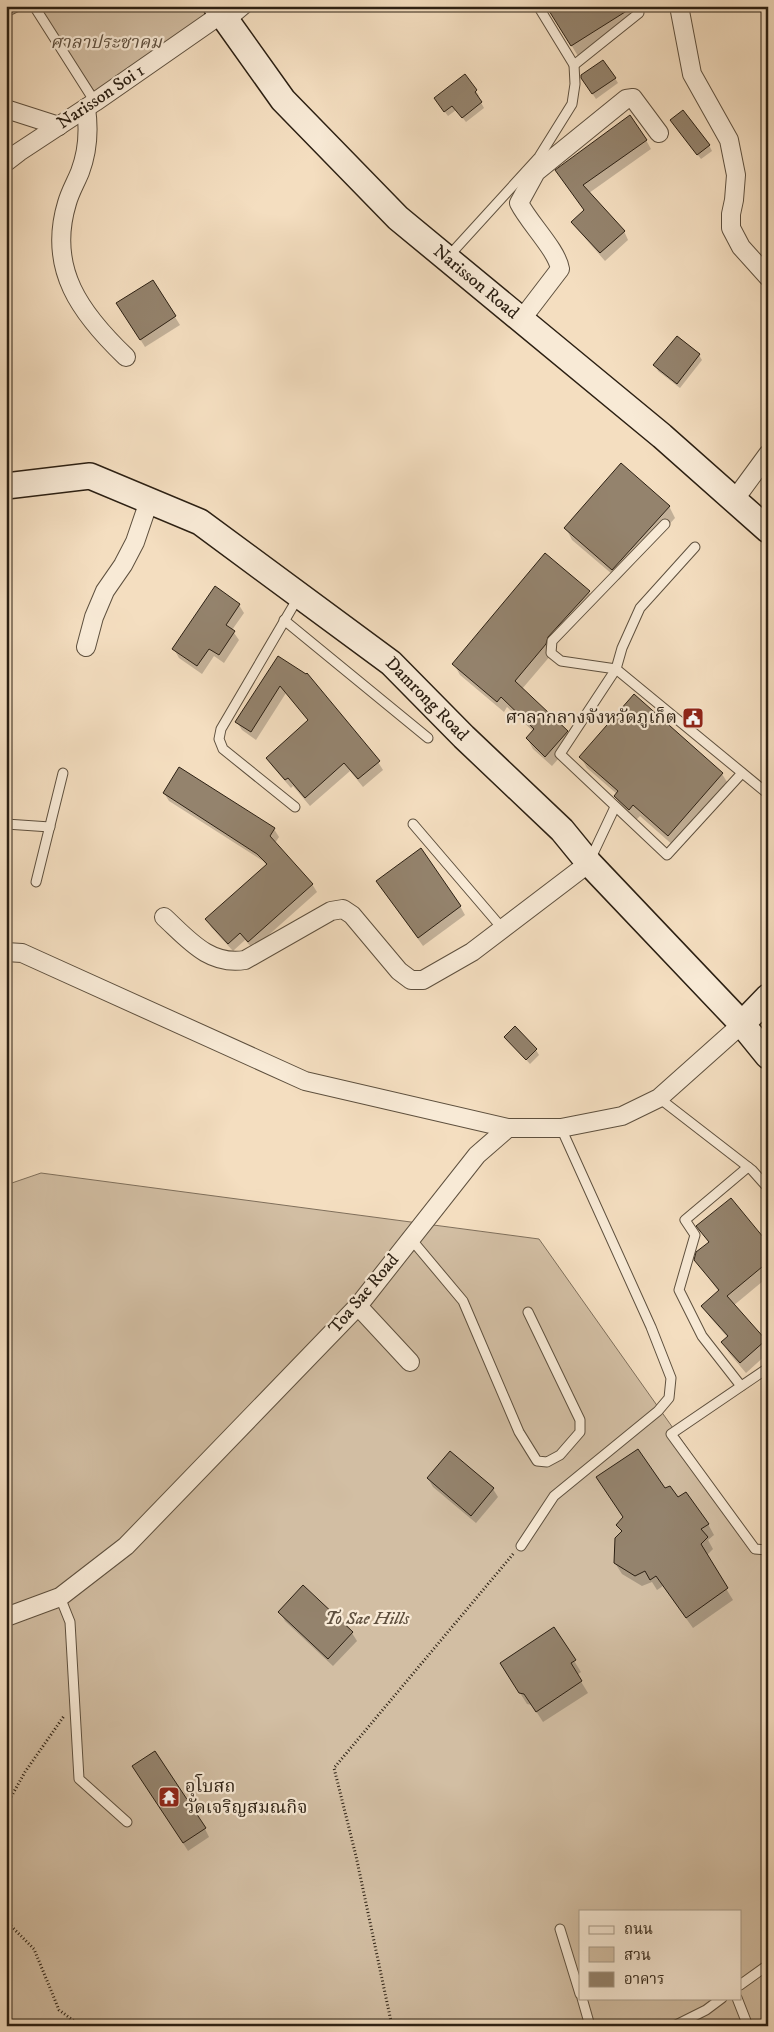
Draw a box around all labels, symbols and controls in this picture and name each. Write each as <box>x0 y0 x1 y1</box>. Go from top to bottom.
park label: ศาลาประชาคม <box>50 32 163 54</box>
street label: Narisson Soi 1 <box>53 60 149 134</box>
street label: Narisson Road <box>428 240 523 324</box>
street label: Damrong Road <box>380 652 473 746</box>
public building icon: ศาลากลางจังหวัดภูเก็ต <box>681 706 705 730</box>
place label: ศาลากลางจังหวัดภูเก็ต <box>506 707 677 729</box>
street label: Toa Sae Road <box>324 1250 404 1338</box>
park label: To Sae Hills <box>325 1608 410 1630</box>
place label: อุโบสถ วัดเจริญสมณกิจ <box>185 1773 308 1819</box>
temple icon: อุโบสถ วัดเจริญสมณกิจ <box>157 1785 181 1809</box>
legend <box>579 1910 742 2000</box>
text: ถนน <box>624 1920 653 1939</box>
text: สวน <box>624 1946 651 1965</box>
text: อาคาร <box>624 1970 664 1989</box>

